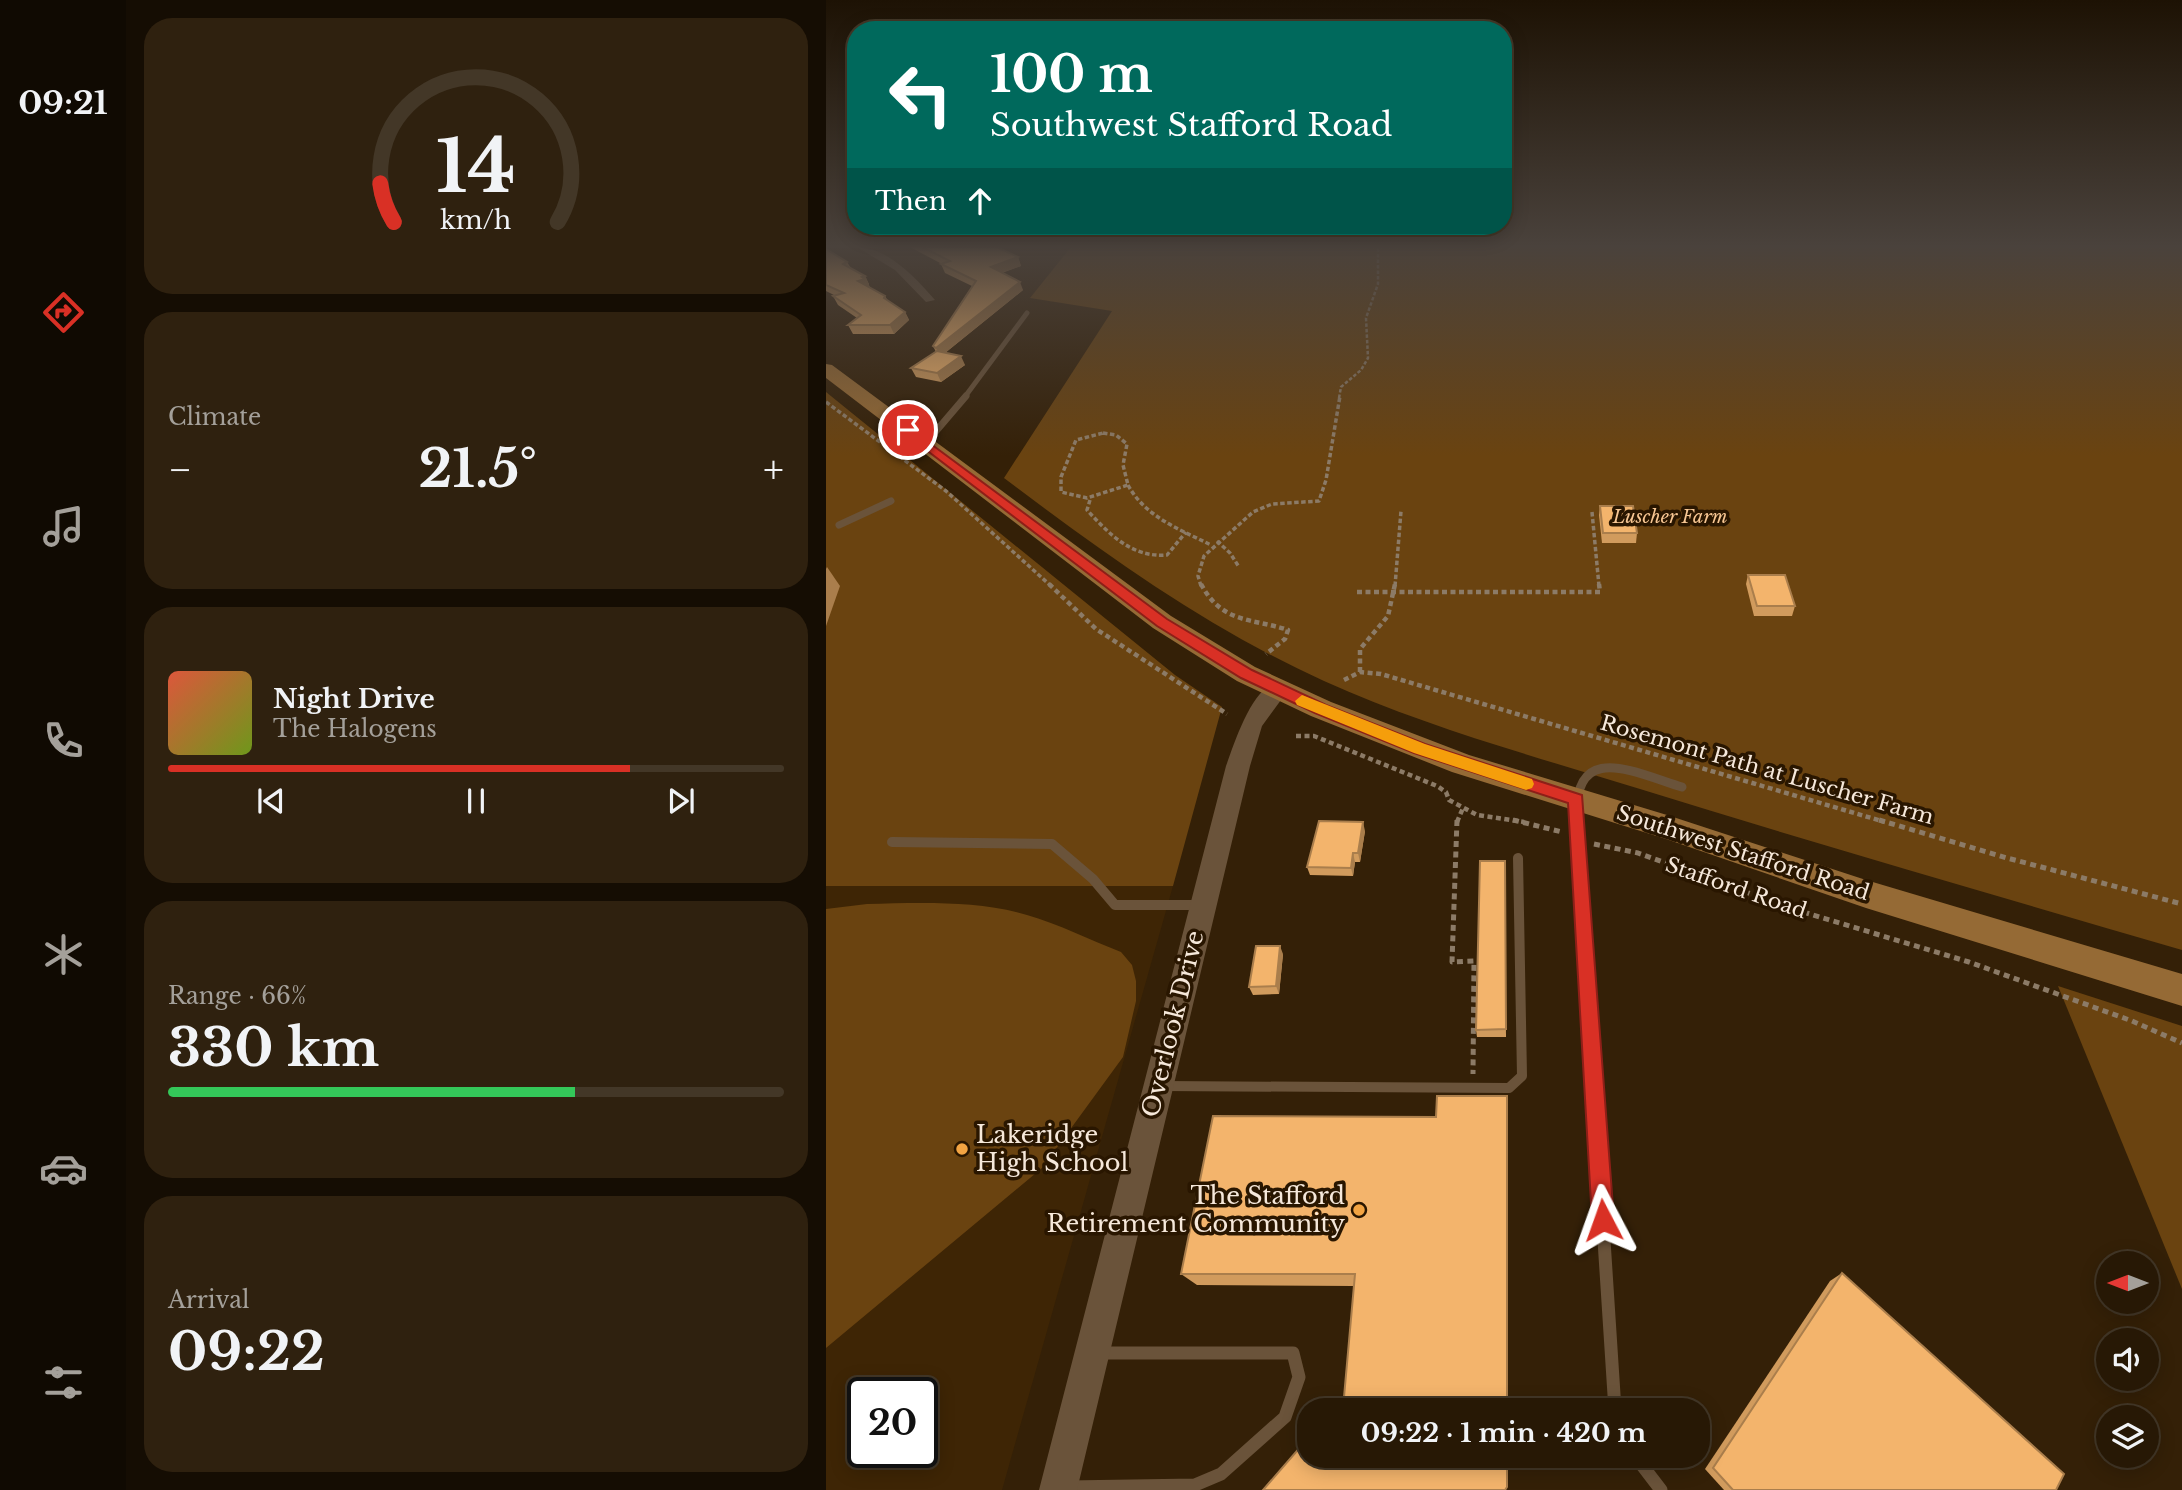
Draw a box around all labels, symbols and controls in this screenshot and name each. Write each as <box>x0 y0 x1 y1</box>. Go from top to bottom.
text: 100 m <box>990 44 1153 105</box>
icon: left <box>875 49 966 140</box>
text: 09:21 <box>18 83 108 123</box>
text: Southwest Stafford Road <box>990 105 1392 145</box>
text: 14 <box>436 122 516 213</box>
icon: ahead <box>961 182 999 220</box>
text: Then <box>875 185 947 217</box>
text: km/h <box>441 205 511 236</box>
icon: directions <box>39 288 88 337</box>
pin <box>878 400 938 460</box>
text: Climate <box>168 403 261 431</box>
icon: arrive <box>889 411 927 449</box>
text: 21.5° <box>418 437 537 501</box>
text: − <box>168 446 192 493</box>
text: + <box>763 446 784 493</box>
icon: music <box>39 502 88 551</box>
park label: Luscher Farm <box>1612 506 1728 528</box>
text: Night Drive <box>273 683 435 715</box>
street label: Rosemont Path at Luscher Farm <box>1597 710 1937 830</box>
text: The Halogens <box>273 715 437 743</box>
icon: phone <box>39 716 88 765</box>
icon: previous <box>252 782 290 820</box>
icon: pause <box>457 782 495 820</box>
icon: next <box>662 782 700 820</box>
street label: Southwest Stafford Road <box>1614 800 1872 906</box>
street label: Stafford Road <box>1662 852 1810 924</box>
street label: Overlook Drive <box>1135 928 1210 1120</box>
icon: climate <box>39 930 88 979</box>
text: Range · 66% <box>168 982 306 1010</box>
text: 330 km <box>168 1016 379 1080</box>
place label: Lakeridge High School <box>976 1120 1128 1177</box>
marker: Lakeridge High School <box>954 1141 970 1157</box>
icon: car <box>39 1144 88 1193</box>
place label: The Stafford Retirement Community <box>1047 1181 1346 1238</box>
position arrow <box>1566 1183 1640 1257</box>
marker: The Stafford Retirement Community <box>1351 1202 1367 1218</box>
north arrow <box>2096 1251 2160 1314</box>
map controls <box>2096 1251 2159 1468</box>
text: Arrival <box>168 1286 249 1314</box>
text: 09:22 <box>168 1320 325 1384</box>
button: sound <box>2096 1328 2159 1391</box>
icon: filters <box>39 1358 88 1407</box>
speed limit sign: 20 <box>847 1377 938 1468</box>
button: layers <box>2096 1405 2159 1468</box>
text: 09:22 · 1 min · 420 m <box>1361 1417 1646 1449</box>

